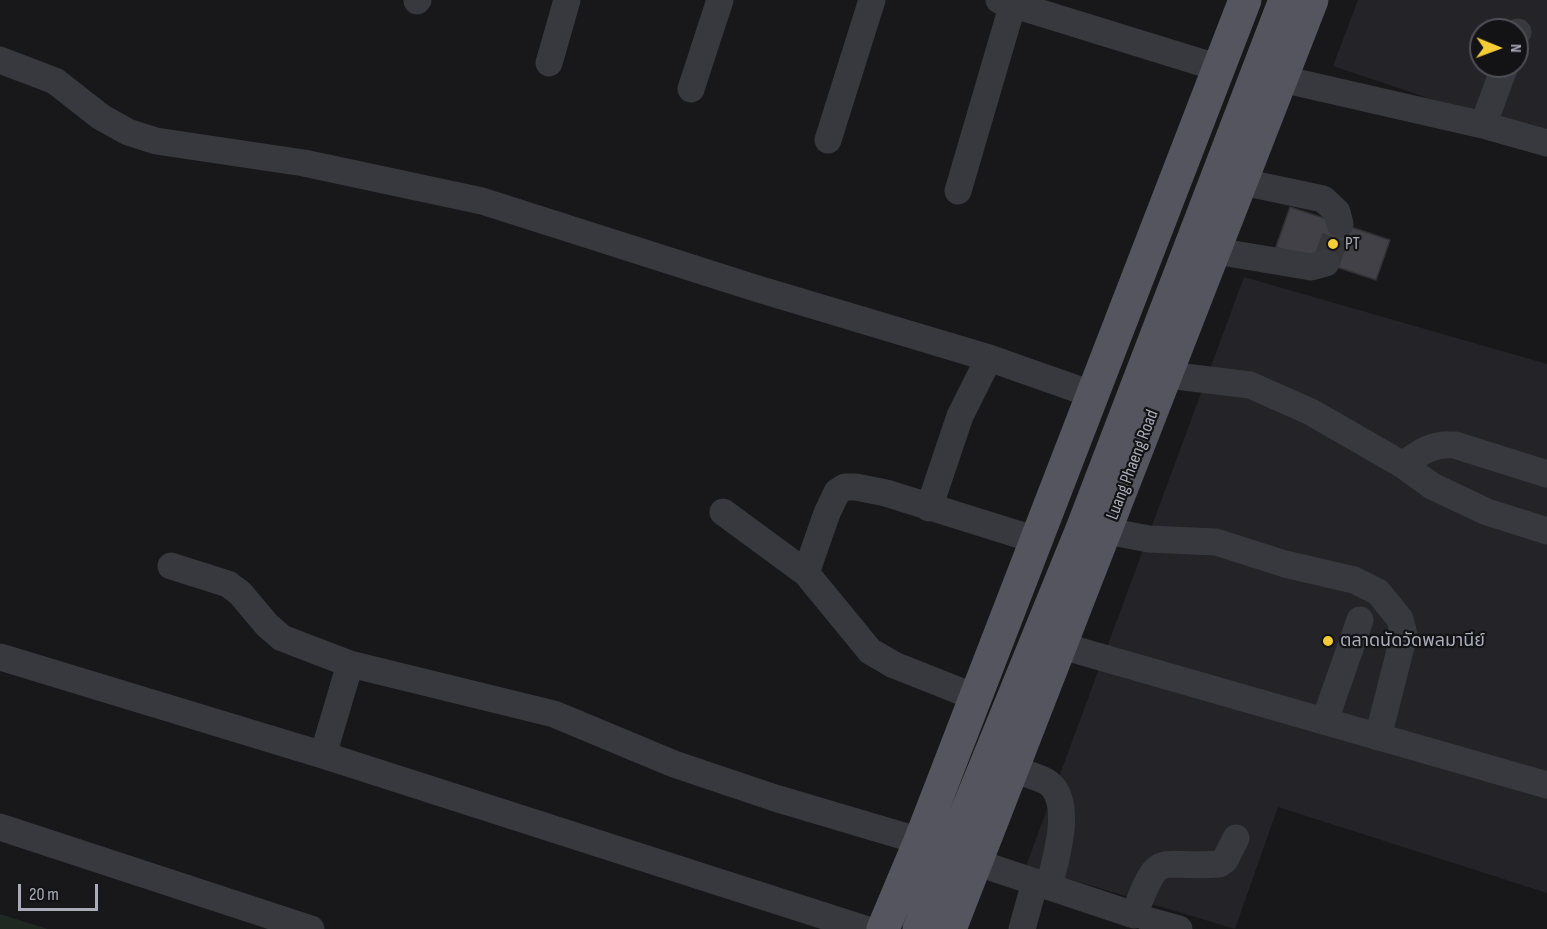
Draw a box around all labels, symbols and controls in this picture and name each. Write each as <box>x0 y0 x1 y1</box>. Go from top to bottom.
north arrow <box>1469 18 1529 78</box>
text: N <box>1506 44 1525 53</box>
place label: PT <box>1345 233 1360 255</box>
marker: PT <box>1326 237 1340 251</box>
street label: Luang Phaeng Road <box>1102 407 1164 523</box>
place label: ตลาดนัดวัดพลมานีย์ <box>1340 630 1485 652</box>
marker: ตลาดนัดวัดพลมานีย์ <box>1321 634 1335 648</box>
scale bar <box>21 872 100 910</box>
text: 20 m <box>29 884 59 905</box>

